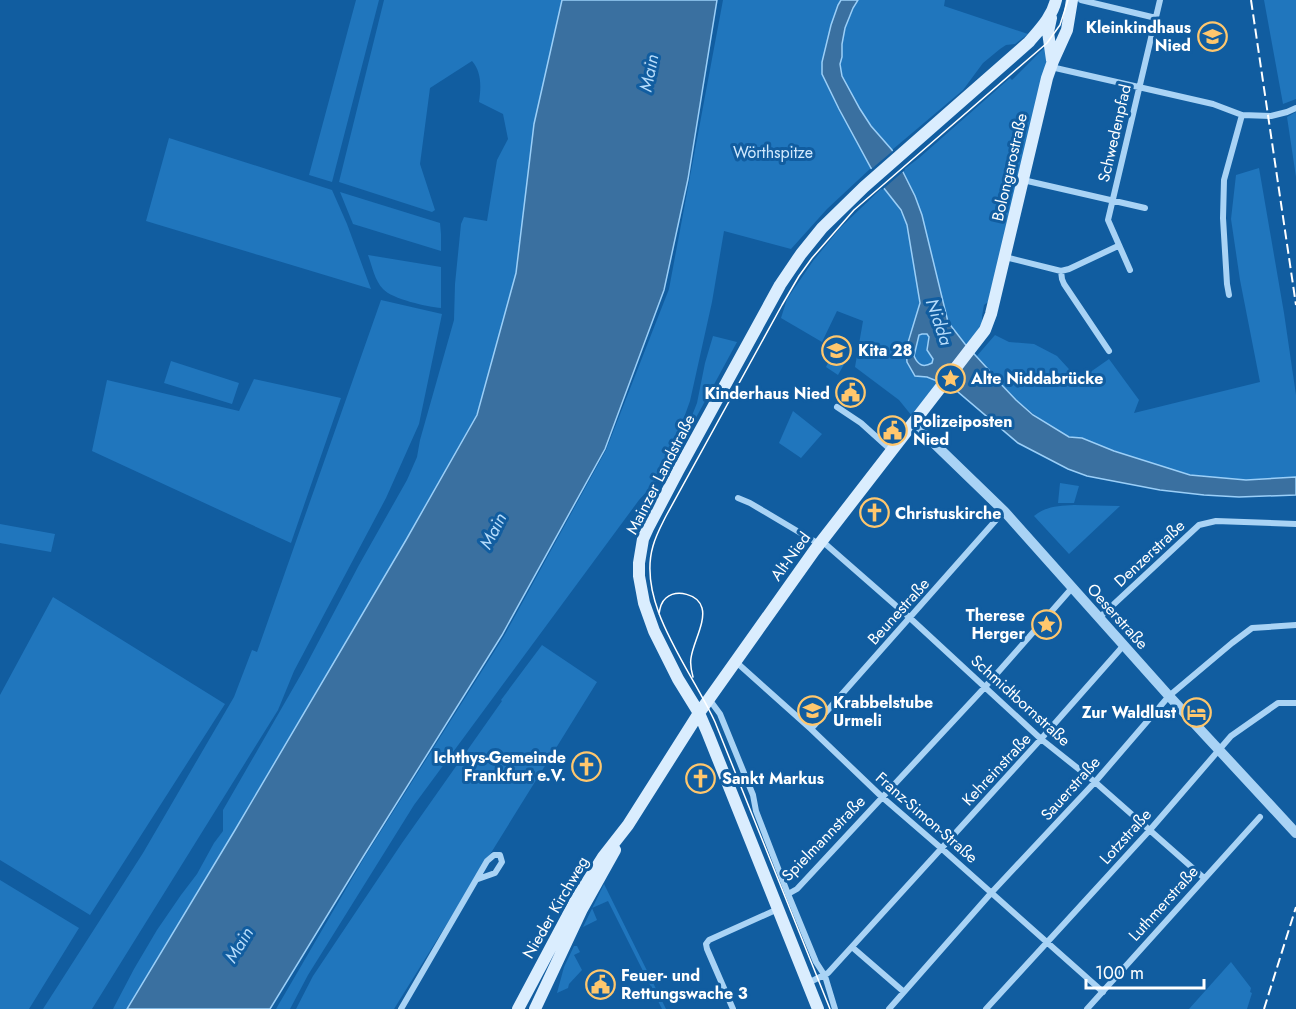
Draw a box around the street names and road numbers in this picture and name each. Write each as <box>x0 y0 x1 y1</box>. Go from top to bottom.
street label: Schwedenpfad <box>1092 82 1137 184</box>
street label: Bolongarostraße <box>986 111 1033 223</box>
street label: Mainzer Landstraße <box>620 410 701 538</box>
street label: Denzerstraße <box>1109 515 1190 592</box>
street label: Alt-Nied <box>765 527 816 585</box>
street label: Beunestraße <box>862 573 935 650</box>
street label: Oeserstraße <box>1082 578 1154 654</box>
street label: Schmidtbornstraße <box>966 649 1076 751</box>
street label: Kehreinstraße <box>957 728 1036 811</box>
street label: Sauerstraße <box>1035 751 1105 826</box>
street label: Franz-Simon-Straße <box>870 766 983 868</box>
street label: Spielmannstraße <box>776 790 870 887</box>
street label: Lotzstraße <box>1094 803 1157 869</box>
street label: Nieder Kirchweg <box>517 852 594 963</box>
street label: Luthmerstraße <box>1123 861 1204 946</box>

